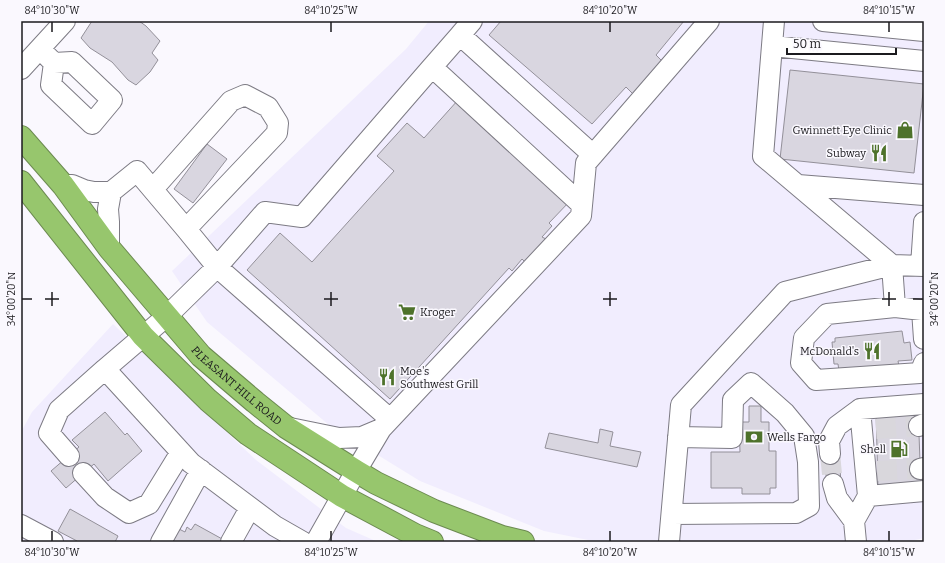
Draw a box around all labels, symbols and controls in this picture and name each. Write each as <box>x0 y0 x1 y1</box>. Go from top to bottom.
text: 84°10'30"W <box>25 5 80 17</box>
text: 84°10'25"W <box>304 5 359 17</box>
text: 84°10'20"W <box>583 5 638 17</box>
text: 84°10'15"W <box>863 5 916 17</box>
scale bar <box>787 30 896 56</box>
text: 50 m <box>793 37 822 51</box>
shop icon: Gwinnett Eye Clinic <box>895 120 915 140</box>
place label: Gwinnett Eye Clinic <box>793 124 892 137</box>
restaurant icon: Subway <box>869 143 889 163</box>
place label: Subway <box>827 147 866 160</box>
text: 34°00'20"N <box>6 272 18 326</box>
text: 34°00'20"N <box>929 272 941 326</box>
supermarket icon: Kroger <box>397 302 417 322</box>
place label: Kroger <box>420 306 456 319</box>
restaurant icon: McDonald's <box>862 341 882 361</box>
street label: PLEASANT HILL ROAD <box>189 344 284 428</box>
place label: McDonald's <box>800 345 859 358</box>
place label: Moe's Southwest Grill <box>400 365 479 391</box>
restaurant icon: Moe's Southwest Grill <box>377 367 397 387</box>
bank icon: Wells Fargo <box>744 427 764 447</box>
place label: Wells Fargo <box>767 431 826 444</box>
fuel station icon: Shell <box>889 439 909 459</box>
place label: Shell <box>860 443 886 456</box>
text: 84°10'30"W <box>25 547 80 559</box>
text: 84°10'25"W <box>304 547 359 559</box>
text: 84°10'20"W <box>583 547 638 559</box>
text: 84°10'15"W <box>863 547 916 559</box>

